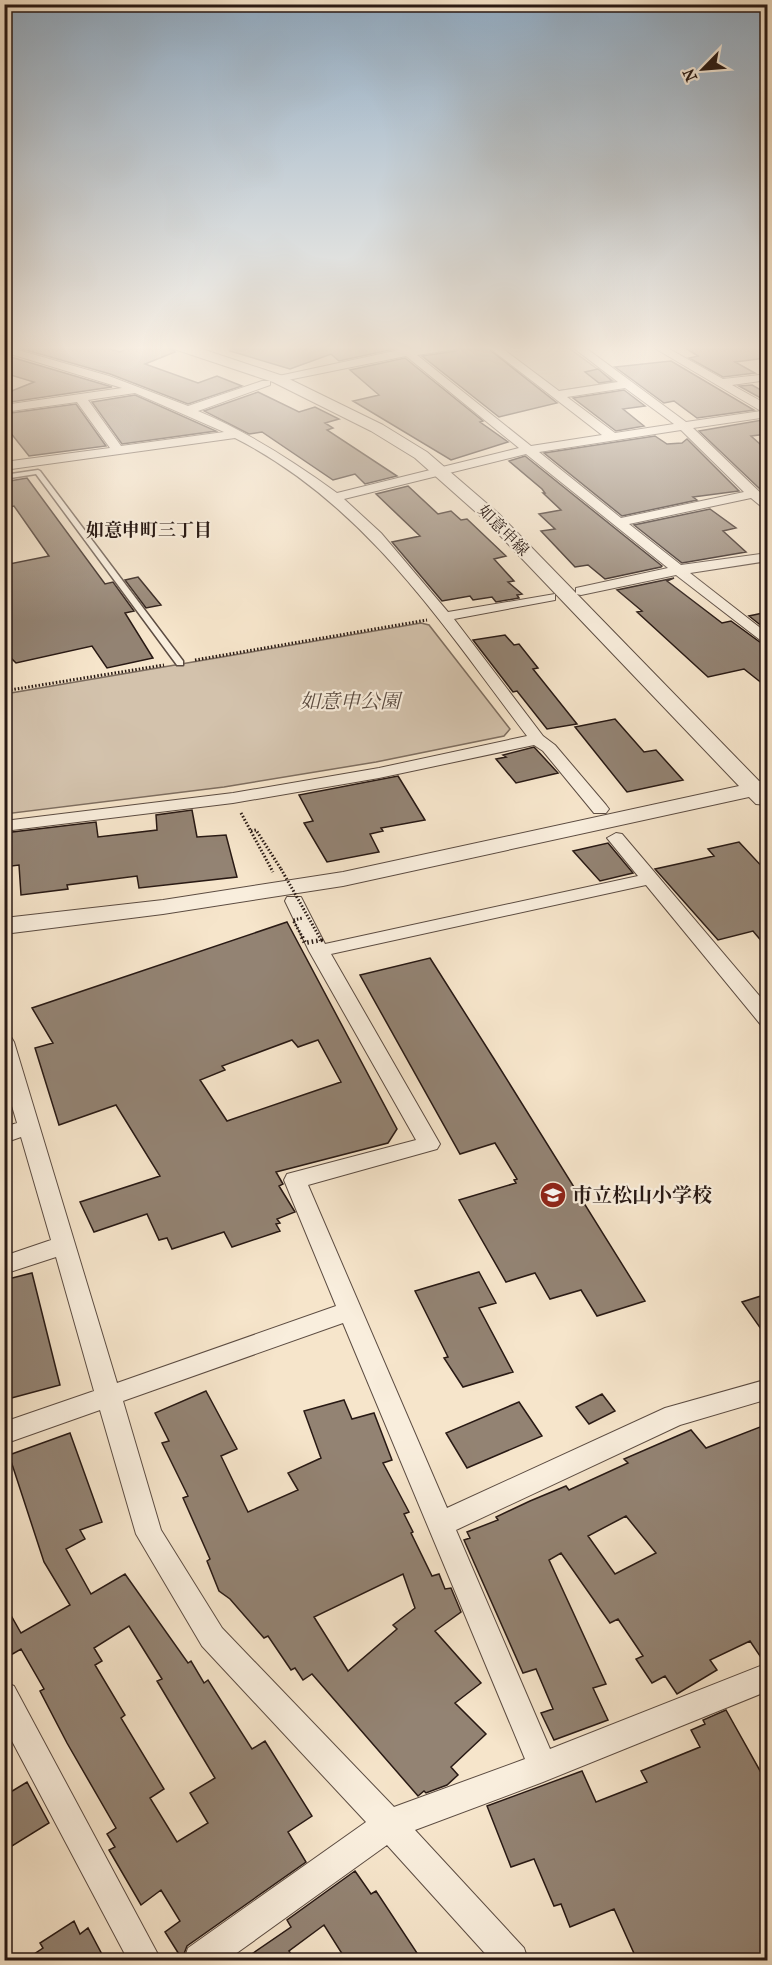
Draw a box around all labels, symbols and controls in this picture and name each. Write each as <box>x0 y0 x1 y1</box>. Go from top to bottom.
north arrow <box>673 39 733 99</box>
text: N <box>678 65 701 85</box>
street label: 如意申線 <box>474 501 533 560</box>
district label: 如意申町三丁目 <box>86 520 212 541</box>
park label: 如意申公園 <box>300 690 403 713</box>
school or university icon: 市立松山小学校 <box>538 1180 568 1210</box>
place label: 市立松山小学校 <box>572 1184 712 1207</box>

